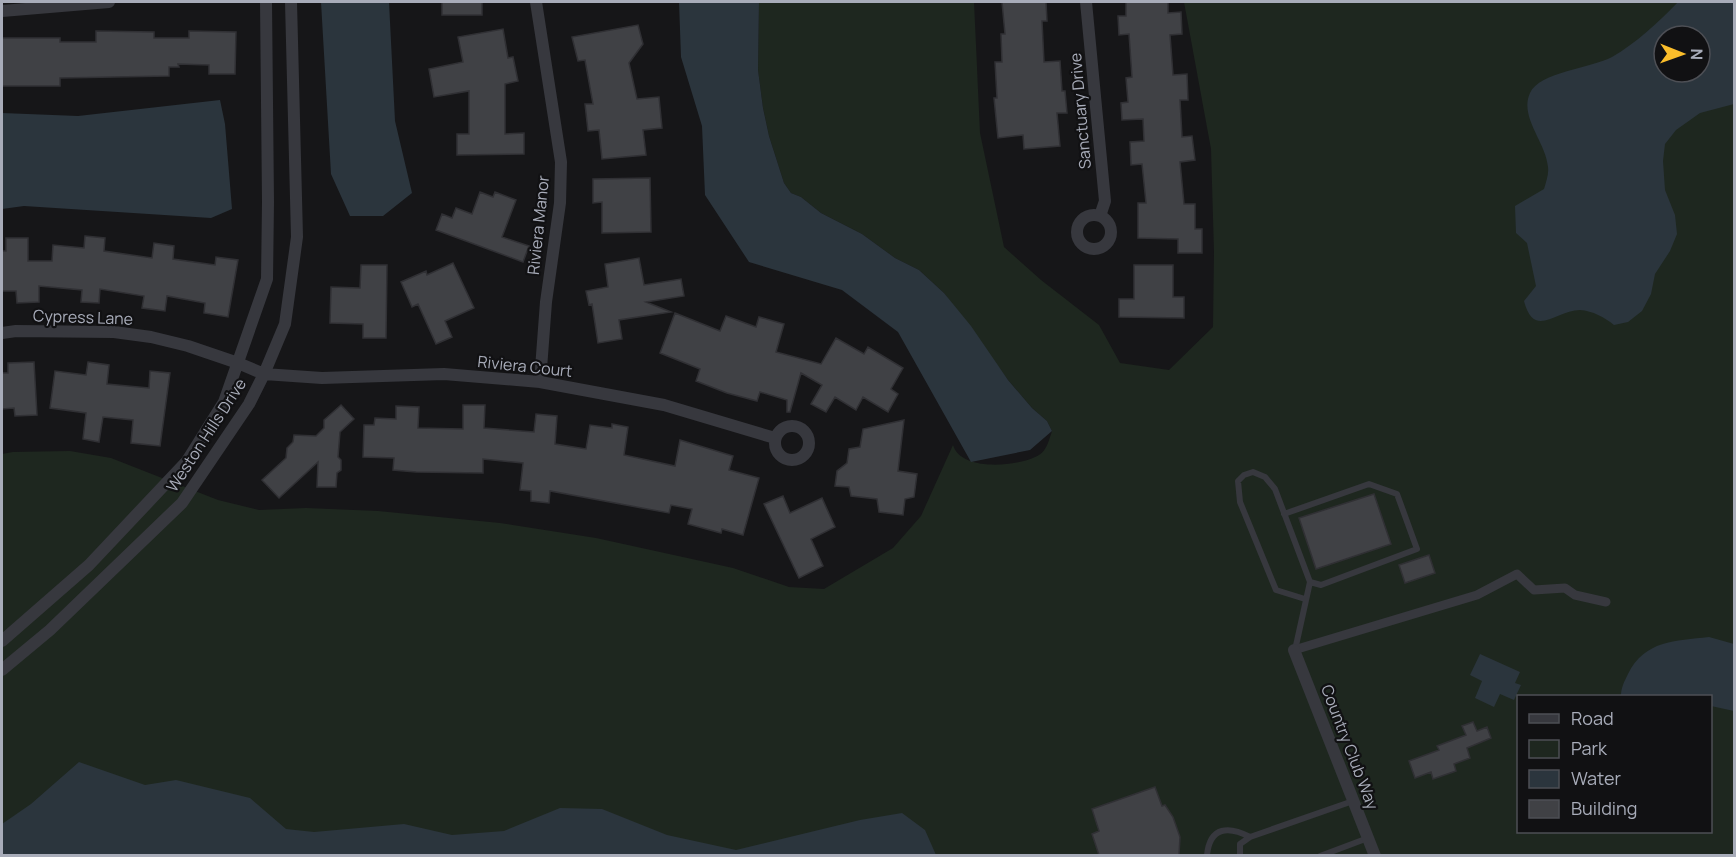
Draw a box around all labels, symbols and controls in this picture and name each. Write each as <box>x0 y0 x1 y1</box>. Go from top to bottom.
north arrow <box>1652 24 1712 84</box>
text: N <box>1686 48 1708 60</box>
street label: Sanctuary Drive <box>1064 52 1096 170</box>
street label: Riviera Manor <box>522 174 554 276</box>
street label: Cypress Lane <box>33 304 133 330</box>
street label: Riviera Court <box>477 350 573 382</box>
street label: Weston Hills Drive <box>161 374 251 496</box>
street label: Country Club Way <box>1316 681 1384 813</box>
legend <box>1517 695 1712 833</box>
text: Road <box>1571 706 1614 730</box>
text: Park <box>1571 736 1608 760</box>
text: Water <box>1571 766 1621 790</box>
text: Building <box>1571 796 1637 820</box>

